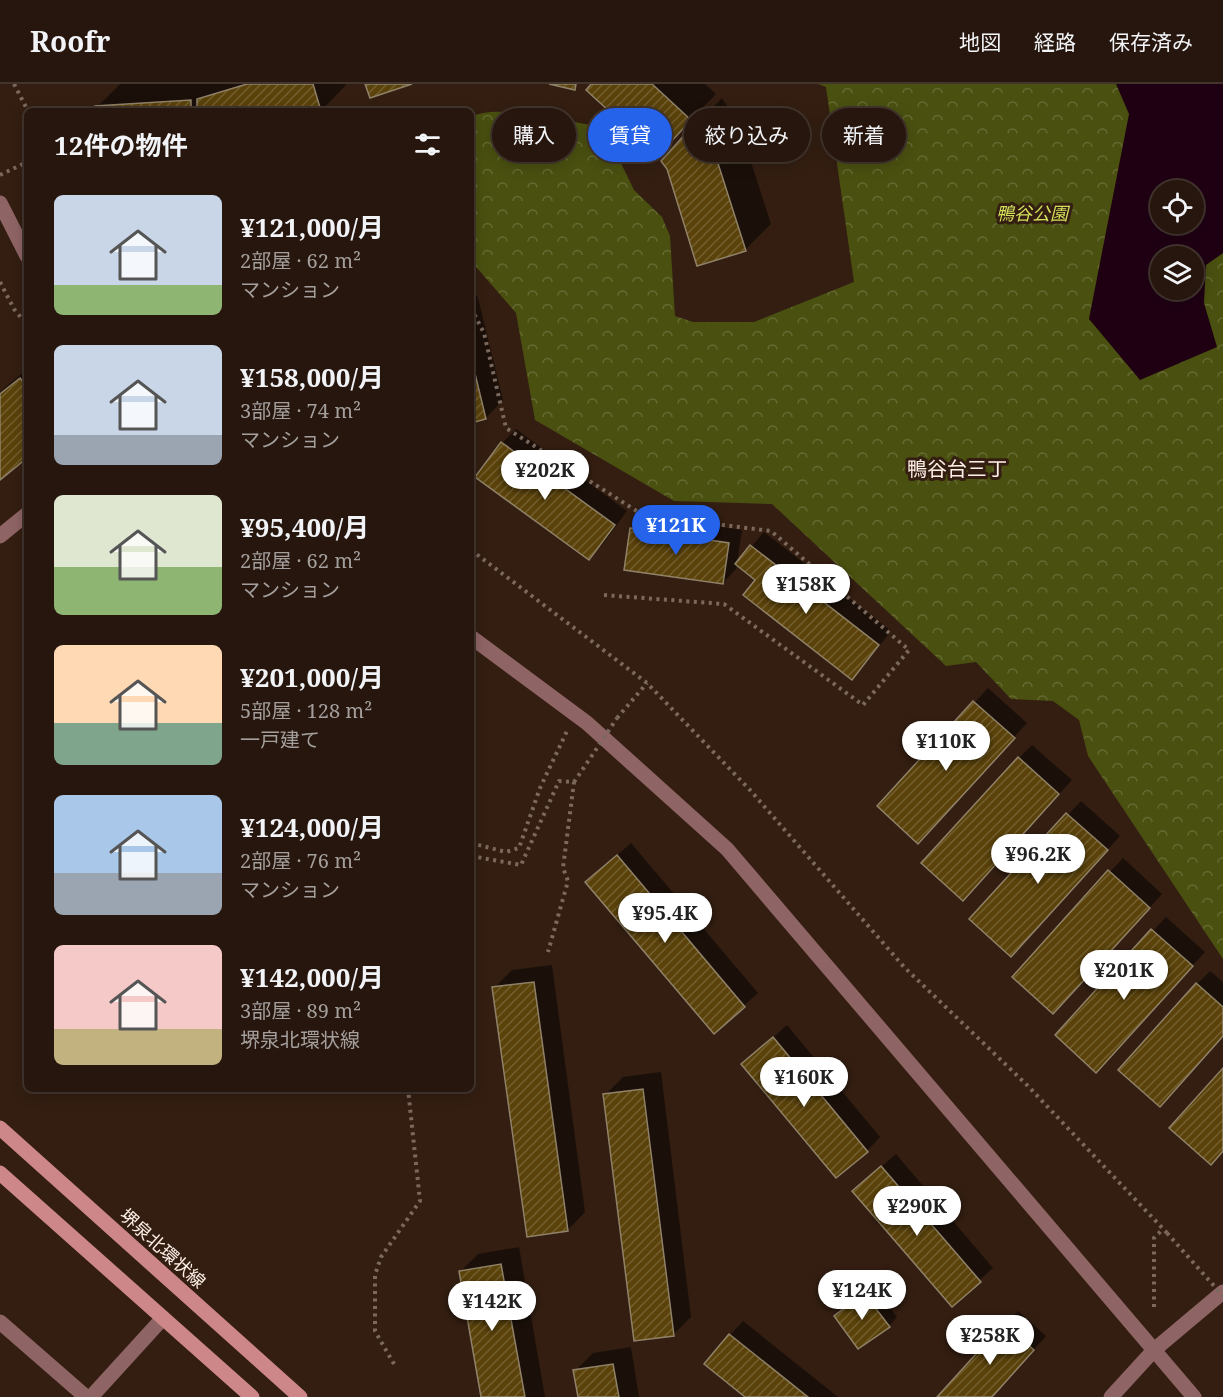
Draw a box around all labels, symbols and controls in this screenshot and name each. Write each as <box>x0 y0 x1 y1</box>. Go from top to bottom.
text: Roofr <box>30 22 110 60</box>
text: 地図 <box>959 28 1001 56</box>
text: 経路 <box>1034 28 1076 56</box>
text: 保存済み <box>1109 28 1193 56</box>
chip: 購入 <box>492 108 576 162</box>
chip: 賃貸 <box>588 108 672 162</box>
chip: 絞り込み <box>684 108 810 162</box>
chip: 新着 <box>822 108 906 162</box>
text: 12件の物件 <box>54 127 187 163</box>
icon: filters <box>411 128 444 161</box>
map controls <box>1150 180 1204 300</box>
button: locate <box>1150 180 1204 234</box>
park label: 鴨谷公園 <box>996 201 1071 225</box>
text: ¥121,000/月 <box>240 209 384 245</box>
icon: home <box>102 219 174 291</box>
button: layers <box>1150 246 1204 300</box>
text: 2部屋 · 62 m² <box>240 247 361 274</box>
text: マンション <box>240 276 340 303</box>
text: ¥158,000/月 <box>240 359 384 395</box>
icon: home <box>102 369 174 441</box>
text: 3部屋 · 74 m² <box>240 397 361 424</box>
text: マンション <box>240 426 340 453</box>
pin: ¥202K <box>503 450 587 501</box>
district label: 鴨谷台三丁 <box>907 455 1007 482</box>
text: ¥202K <box>515 456 575 483</box>
pin: ¥121K <box>634 505 718 556</box>
text: ¥95,400/月 <box>240 509 369 545</box>
text: ¥121K <box>646 511 706 538</box>
icon: home <box>102 519 174 591</box>
text: 2部屋 · 62 m² <box>240 547 361 574</box>
pin: ¥158K <box>764 564 848 615</box>
text: ¥158K <box>776 570 836 597</box>
text: マンション <box>240 576 340 603</box>
text: ¥201,000/月 <box>240 659 384 695</box>
icon: home <box>102 669 174 741</box>
text: 5部屋 · 128 m² <box>240 697 372 724</box>
pin: ¥110K <box>904 721 988 772</box>
text: 一戸建て <box>240 726 320 753</box>
text: ¥110K <box>916 727 976 754</box>
text: ¥124,000/月 <box>240 809 384 845</box>
icon: home <box>102 819 174 891</box>
pin: ¥96.2K <box>989 834 1087 885</box>
text: ¥96.2K <box>1005 840 1071 867</box>
text: 2部屋 · 76 m² <box>240 847 361 874</box>
text: マンション <box>240 876 340 903</box>
pin: ¥95.4K <box>616 893 714 944</box>
text: ¥95.4K <box>632 899 698 926</box>
pin: ¥201K <box>1082 950 1166 1001</box>
text: ¥201K <box>1094 956 1154 983</box>
text: ¥142,000/月 <box>240 959 384 995</box>
icon: home <box>102 969 174 1041</box>
text: 3部屋 · 89 m² <box>240 997 361 1024</box>
text: 堺泉北環状線 <box>240 1026 360 1053</box>
pin: ¥160K <box>762 1057 846 1108</box>
text: ¥160K <box>774 1063 834 1090</box>
pin: ¥290K <box>875 1186 959 1237</box>
text: ¥290K <box>887 1192 947 1219</box>
street label: 堺泉北環状線 <box>115 1203 211 1293</box>
pin: ¥124K <box>820 1270 904 1321</box>
text: ¥124K <box>832 1276 892 1303</box>
pin: ¥142K <box>450 1281 534 1332</box>
text: ¥142K <box>462 1287 522 1314</box>
pin: ¥258K <box>948 1315 1032 1366</box>
text: ¥258K <box>960 1321 1020 1348</box>

